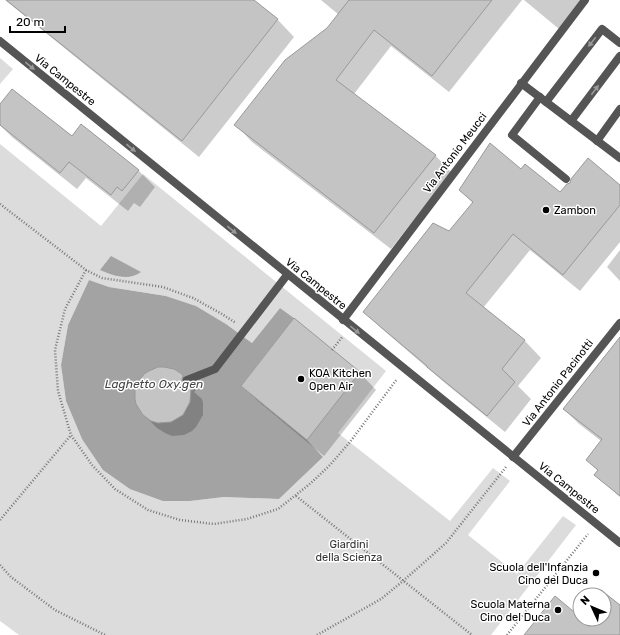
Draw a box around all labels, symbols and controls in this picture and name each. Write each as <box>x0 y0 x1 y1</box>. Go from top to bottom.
scale bar <box>10 8 65 34</box>
text: 20 m <box>16 15 44 29</box>
one-way arrow <box>588 37 596 48</box>
street label: Via Campestre <box>32 51 98 109</box>
one-way arrow <box>25 62 36 70</box>
one-way arrow <box>591 85 599 96</box>
street label: Via Antonio Meucci <box>420 110 490 196</box>
one-way arrow <box>126 144 136 152</box>
place label: Zambon <box>554 204 596 217</box>
marker: Zambon <box>541 205 551 215</box>
one-way arrow <box>226 226 237 235</box>
street label: Via Campestre <box>283 255 349 313</box>
one-way arrow <box>349 325 360 334</box>
street label: Via Antonio Pacinotti <box>520 337 596 429</box>
place label: KOA Kitchen Open Air <box>309 367 371 393</box>
marker: KOA Kitchen Open Air <box>296 374 306 384</box>
water label: Laghetto Oxy.gen <box>105 377 203 391</box>
street label: Via Campestre <box>536 459 602 517</box>
park label: Giardini della Scienza <box>316 538 382 564</box>
place label: Scuola dell'Infanzia Cino del Duca <box>489 561 588 587</box>
marker: Scuola dell'Infanzia Cino del Duca <box>591 568 601 578</box>
north arrow <box>572 587 612 627</box>
text: N <box>578 593 593 608</box>
place label: Scuola Materna Cino del Duca <box>471 598 550 624</box>
marker: Scuola Materna Cino del Duca <box>553 605 563 615</box>

